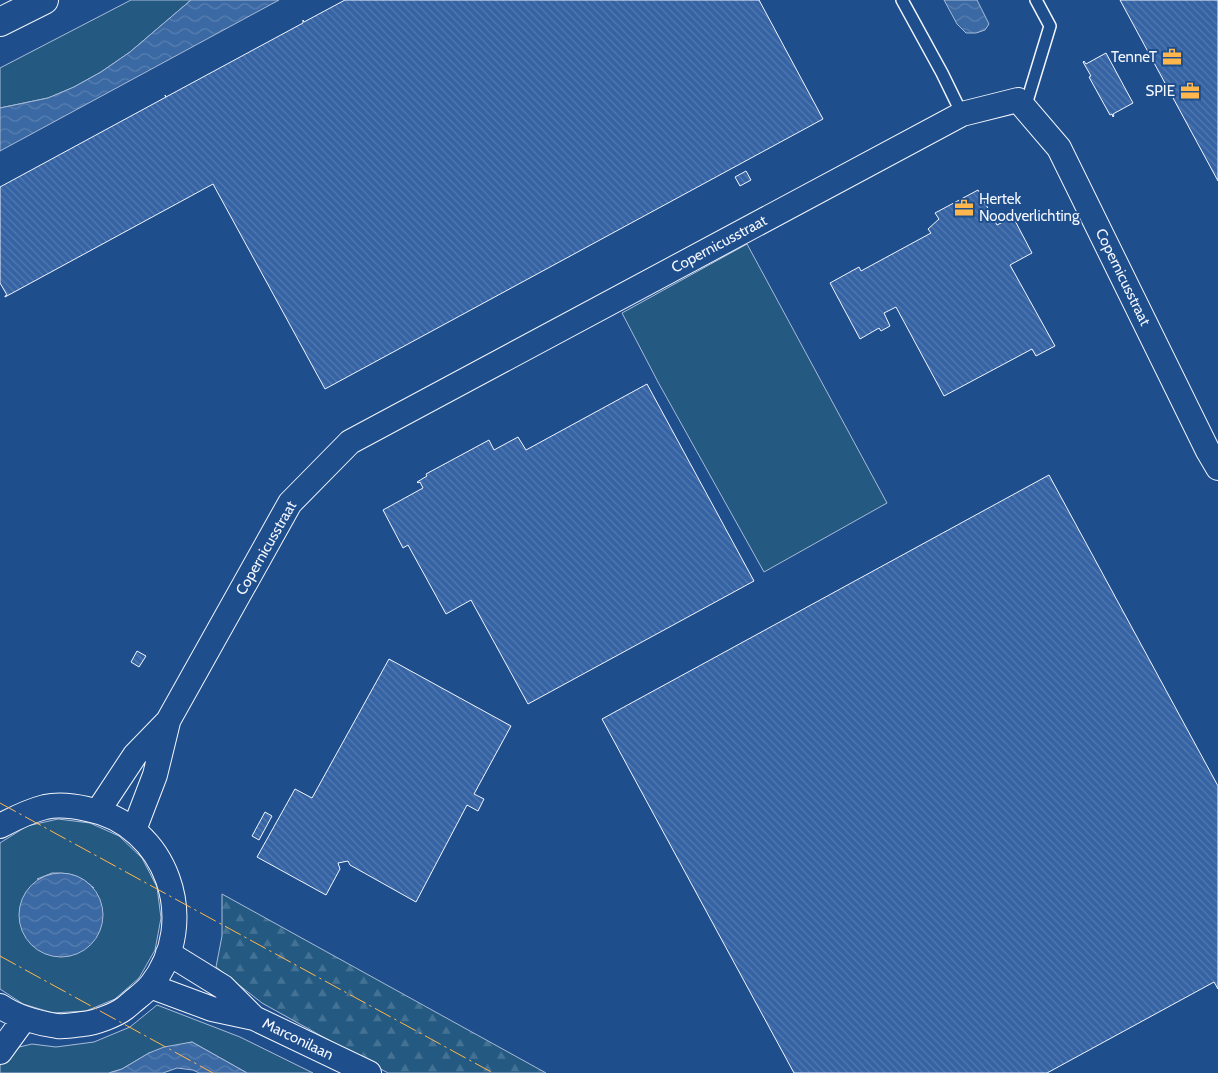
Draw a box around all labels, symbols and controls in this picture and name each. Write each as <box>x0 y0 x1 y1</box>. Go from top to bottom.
office icon: TenneT <box>1161 46 1183 68</box>
place label: TenneT <box>1111 48 1157 66</box>
office icon: SPIE <box>1179 80 1201 102</box>
place label: SPIE <box>1146 82 1175 100</box>
place label: Hertek Noodverlichting <box>979 190 1080 225</box>
office icon: Hertek Noodverlichting <box>953 197 975 219</box>
street label: Copernicusstraat <box>668 211 770 277</box>
street label: Copernicusstraat <box>1092 226 1154 328</box>
street label: Copernicusstraat <box>232 498 300 598</box>
street label: Marconilaan <box>260 1014 336 1064</box>

